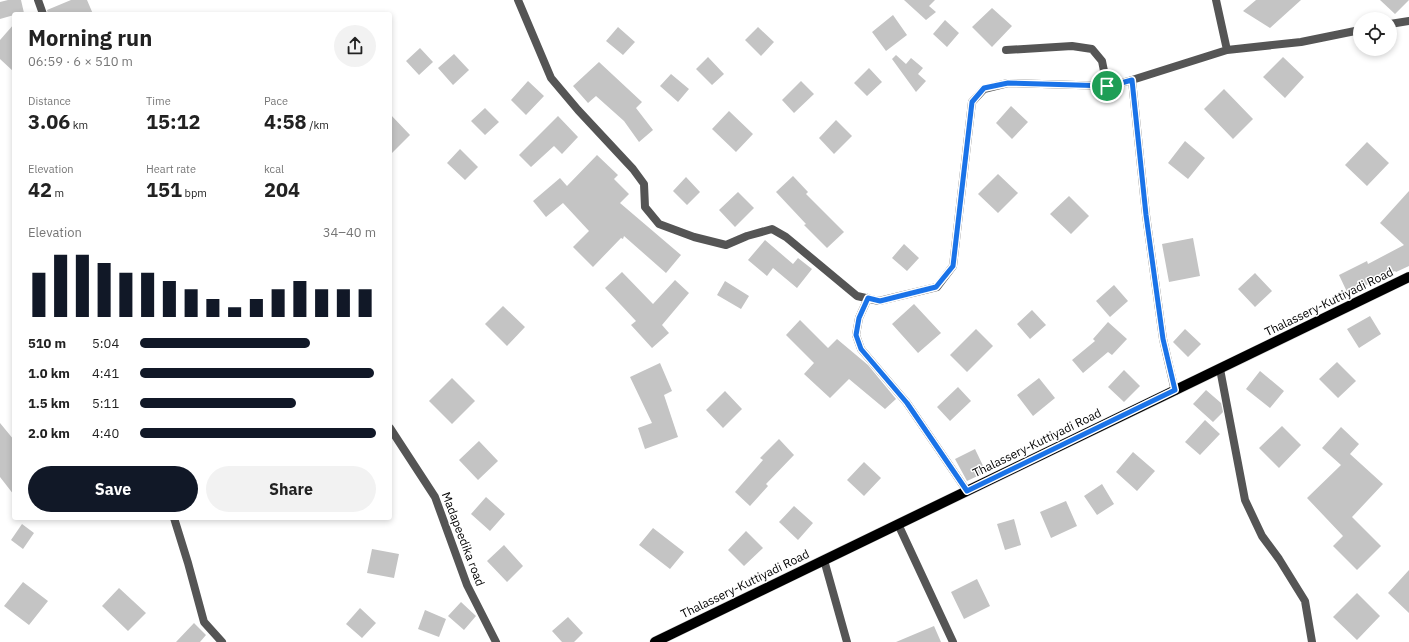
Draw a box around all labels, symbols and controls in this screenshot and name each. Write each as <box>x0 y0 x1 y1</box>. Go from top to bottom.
map controls <box>1353 12 1397 56</box>
button: locate <box>1353 12 1397 56</box>
text: Morning run <box>28 23 152 52</box>
button: share <box>334 25 376 67</box>
text: 06:59 · 6 × 510 m <box>28 53 133 70</box>
pin <box>1090 69 1124 103</box>
icon: arrive <box>1096 75 1118 97</box>
text: Distance <box>28 94 71 108</box>
text: Time <box>146 94 171 108</box>
text: Pace <box>264 94 288 108</box>
text: 3.06 <box>28 108 70 135</box>
text: 15:12 <box>146 108 201 135</box>
text: 4:58 <box>264 108 307 135</box>
text: km <box>70 118 88 132</box>
text: /km <box>307 118 329 132</box>
text: Elevation <box>28 162 74 176</box>
text: Heart rate <box>146 162 196 176</box>
text: kcal <box>264 162 284 176</box>
text: 42 <box>28 176 52 203</box>
text: 151 <box>146 176 182 203</box>
text: 204 <box>264 176 300 203</box>
text: m <box>52 186 64 200</box>
text: bpm <box>182 186 207 200</box>
text: Elevation <box>28 224 82 241</box>
text: 34–40 m <box>323 224 376 241</box>
street label: Thalassery-Kuttiyadi Road <box>1262 264 1396 339</box>
text: 510 m <box>28 335 66 352</box>
text: 5:04 <box>92 335 119 352</box>
text: 1.0 km <box>28 365 70 382</box>
text: 4:41 <box>92 365 119 382</box>
text: 1.5 km <box>28 395 70 412</box>
text: 5:11 <box>92 395 119 412</box>
street label: Thalassery-Kuttiyadi Road <box>970 405 1104 480</box>
text: 2.0 km <box>28 425 70 442</box>
text: 4:40 <box>92 425 119 442</box>
button: Save <box>28 466 198 512</box>
button: Share <box>206 466 376 512</box>
street label: Madapeedika road <box>439 490 488 588</box>
street label: Thalassery-Kuttiyadi Road <box>678 546 812 621</box>

